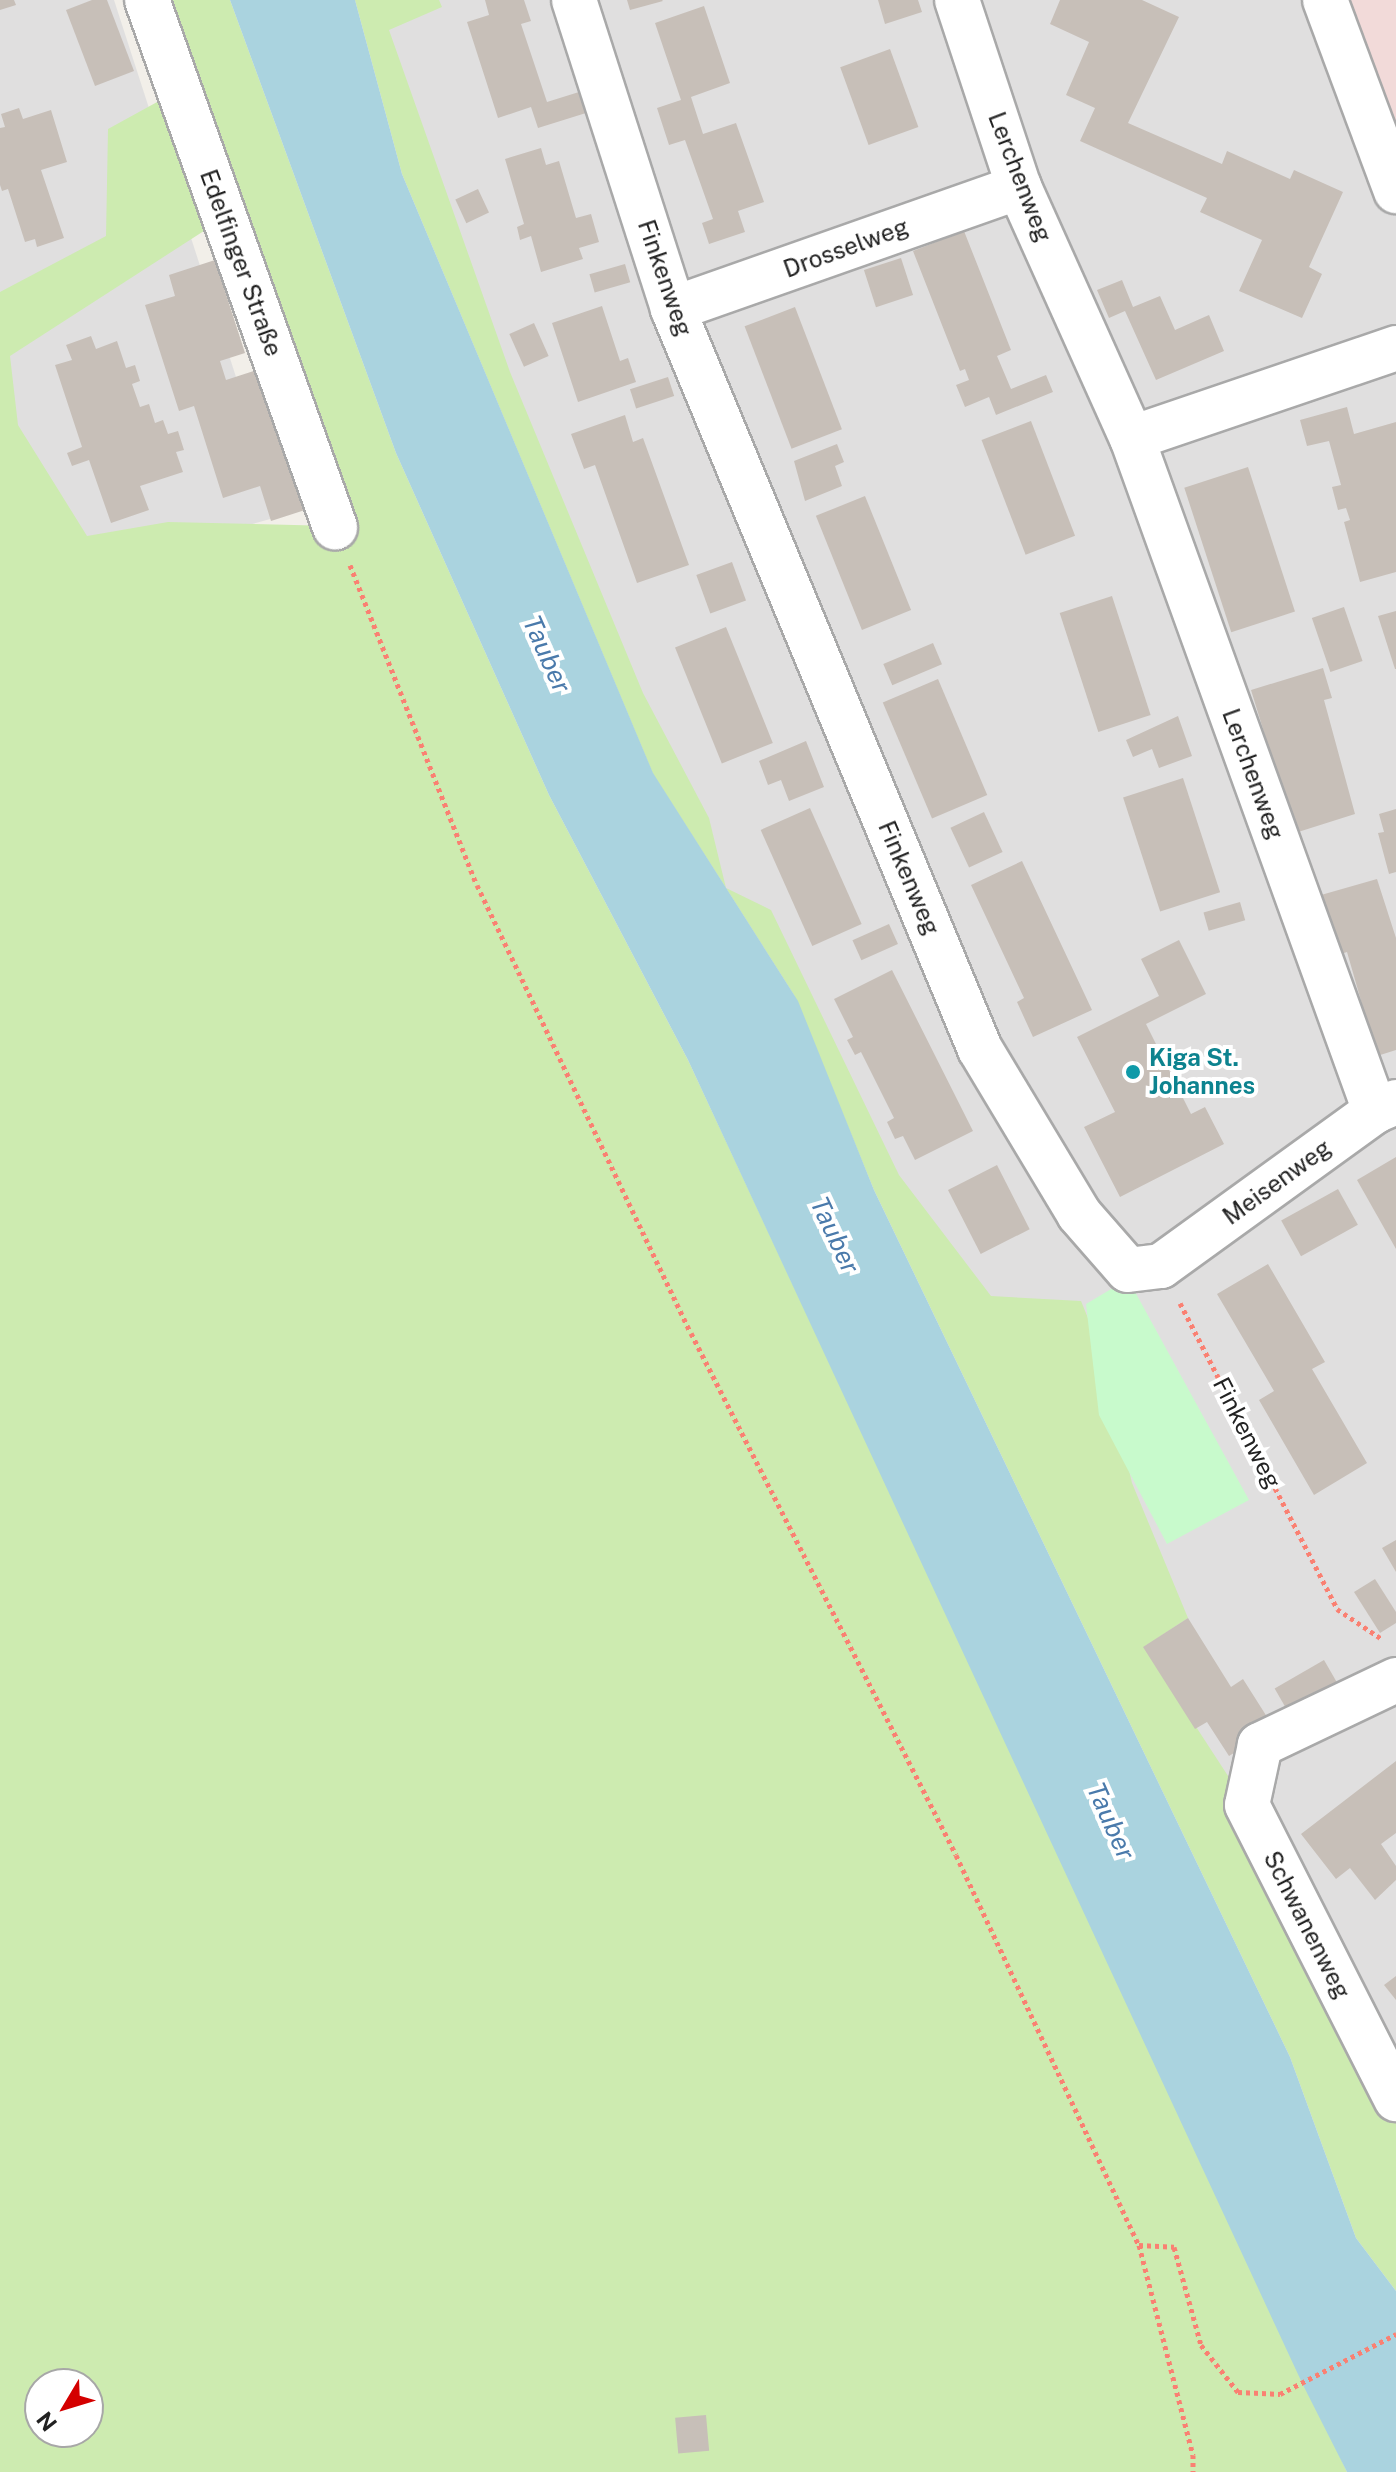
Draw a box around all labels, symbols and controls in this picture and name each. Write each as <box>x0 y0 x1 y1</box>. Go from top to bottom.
street label: Lerchenweg <box>982 108 1058 246</box>
street label: Edelfinger Straße <box>194 166 288 360</box>
street label: Drosselweg <box>780 212 912 284</box>
street label: Finkenweg <box>632 216 698 340</box>
water label: Tauber <box>516 611 578 697</box>
street label: Lerchenweg <box>1216 705 1290 843</box>
street label: Finkenweg <box>872 817 946 939</box>
place label: Kiga St. Johannes <box>1149 1044 1255 1100</box>
marker: Kiga St. Johannes <box>1124 1063 1142 1081</box>
street label: Meisenweg <box>1217 1133 1337 1231</box>
water label: Tauber <box>804 1192 866 1278</box>
street label: Finkenweg <box>1207 1373 1287 1493</box>
water label: Tauber <box>1080 1778 1142 1864</box>
street label: Schwanenweg <box>1257 1846 1357 2004</box>
north arrow <box>24 2368 104 2448</box>
text: N <box>31 2407 62 2436</box>

